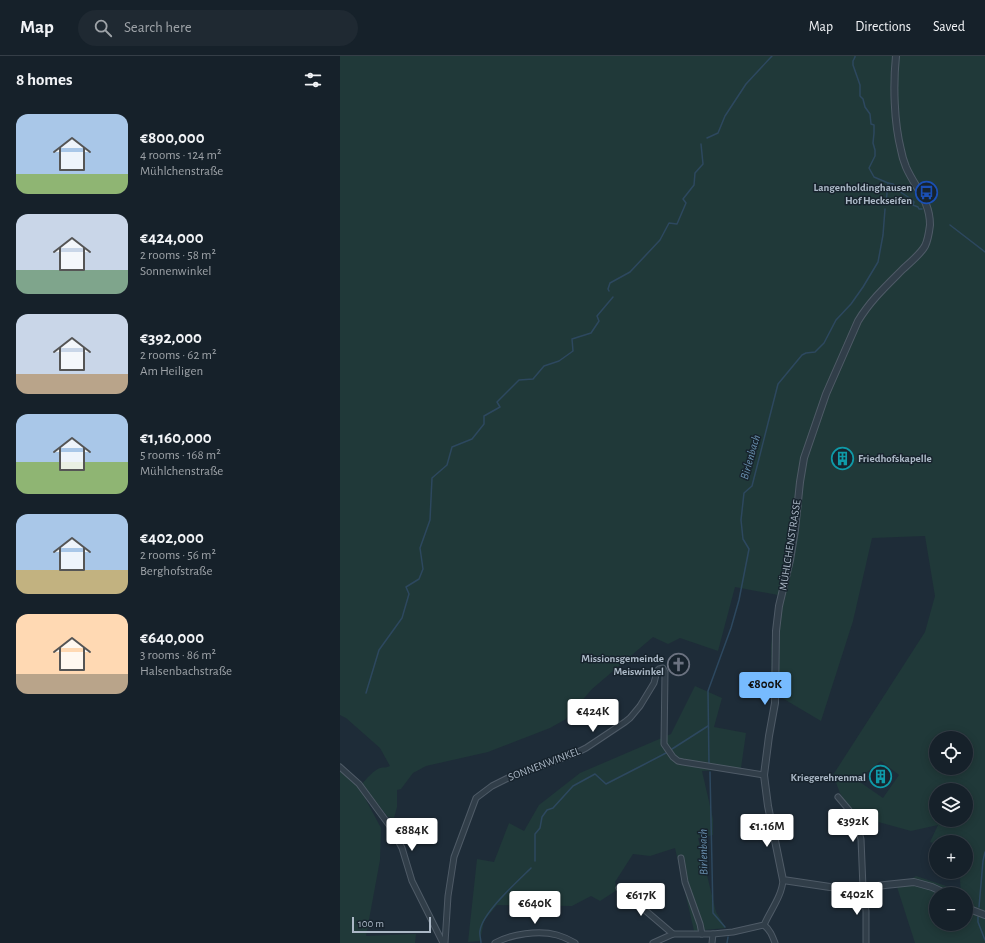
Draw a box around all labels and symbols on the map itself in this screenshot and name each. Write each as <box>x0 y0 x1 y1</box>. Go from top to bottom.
bus stop icon: Langenholdinghausen Hof Heckseifen <box>914 180 940 206</box>
place label: Langenholdinghausen Hof Heckseifen <box>813 182 912 206</box>
water label: Birlenbach <box>738 433 762 481</box>
building icon: Friedhofskapelle <box>830 445 856 471</box>
place label: Friedhofskapelle <box>858 453 932 464</box>
street label: MÜHLCHENSTRASSE <box>777 498 803 591</box>
church icon: Missionsgemeinde Meiswinkel <box>666 651 692 677</box>
place label: Missionsgemeinde Meiswinkel <box>581 653 664 677</box>
pin: €800K <box>737 672 793 706</box>
pin: €424K <box>565 699 621 733</box>
street label: SONNENWINKEL <box>507 745 582 783</box>
building icon: Kriegerehrenmal <box>868 764 894 790</box>
place label: Kriegerehrenmal <box>791 772 866 783</box>
pin: €392K <box>825 809 881 843</box>
pin: €1.16M <box>734 814 800 848</box>
pin: €884K <box>384 818 440 852</box>
water label: Birlenbach <box>697 829 709 875</box>
pin: €402K <box>829 882 885 916</box>
pin: €617K <box>613 883 669 917</box>
pin: €640K <box>507 891 563 925</box>
scale bar <box>352 915 431 934</box>

